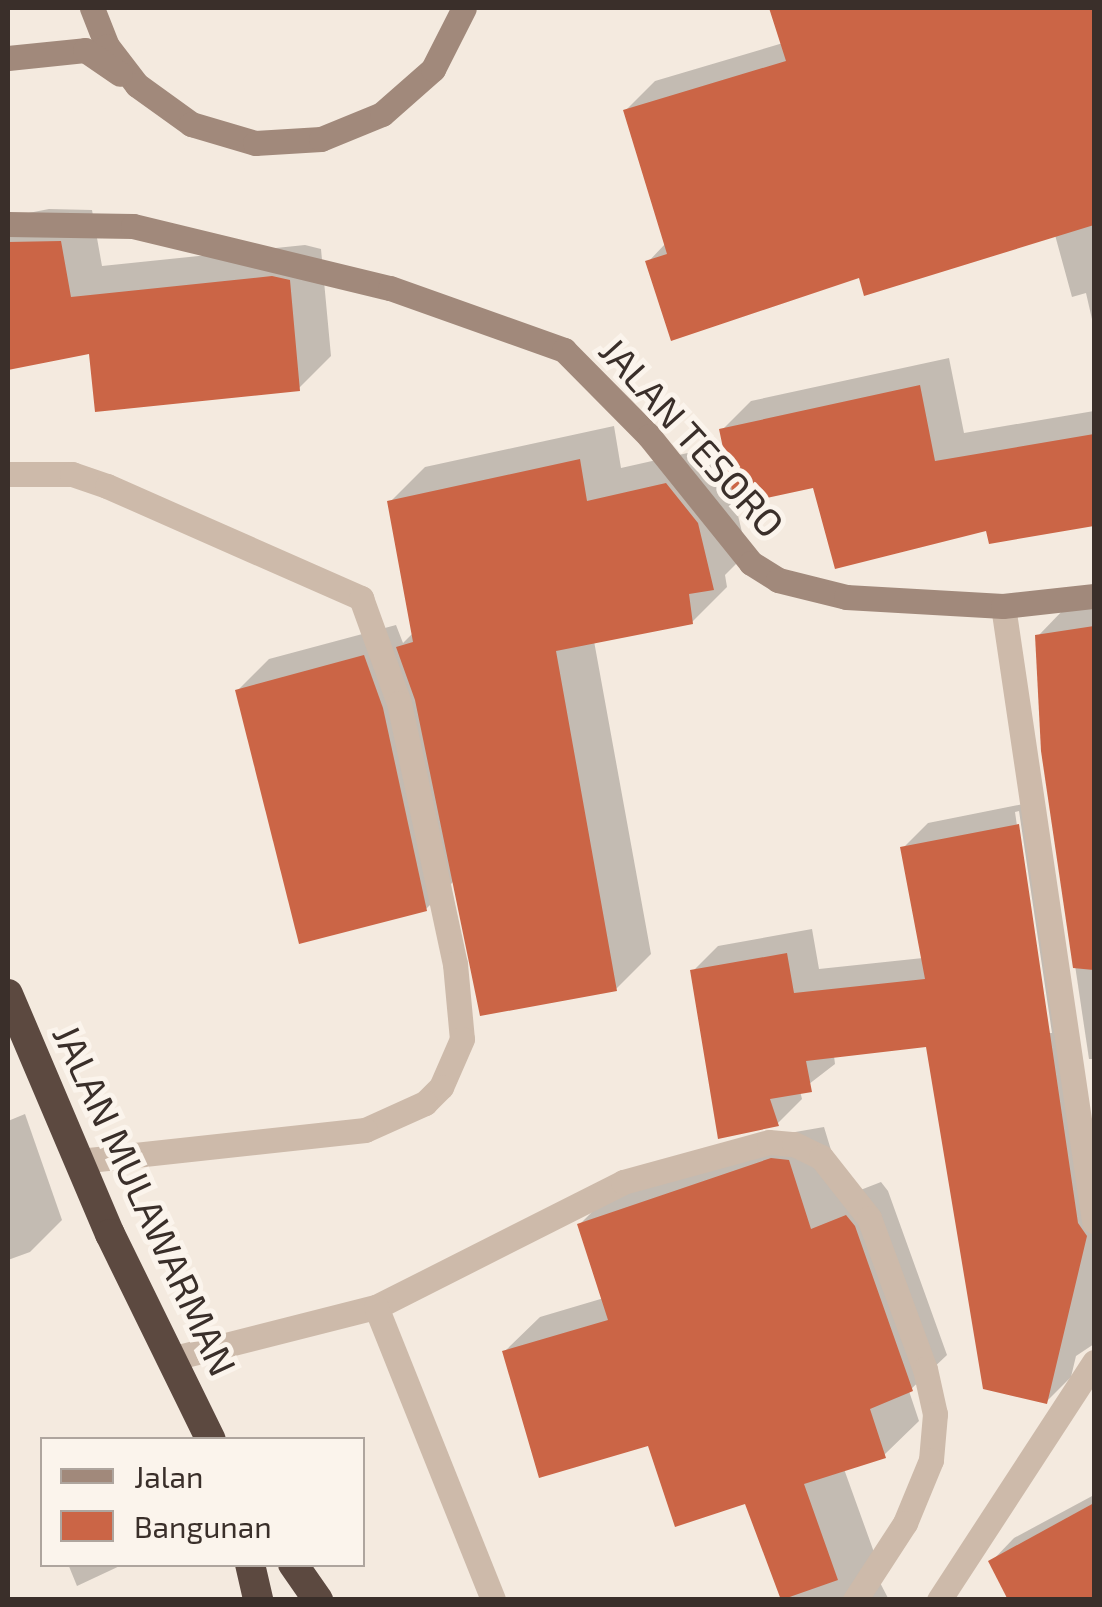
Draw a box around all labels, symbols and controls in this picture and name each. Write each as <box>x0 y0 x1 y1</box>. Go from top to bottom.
street label: JALAN TESORO <box>590 327 794 547</box>
street label: JALAN MULAWARMAN <box>44 1017 246 1383</box>
legend <box>40 1437 365 1567</box>
text: Jalan <box>134 1458 203 1494</box>
text: Bangunan <box>134 1508 272 1544</box>

